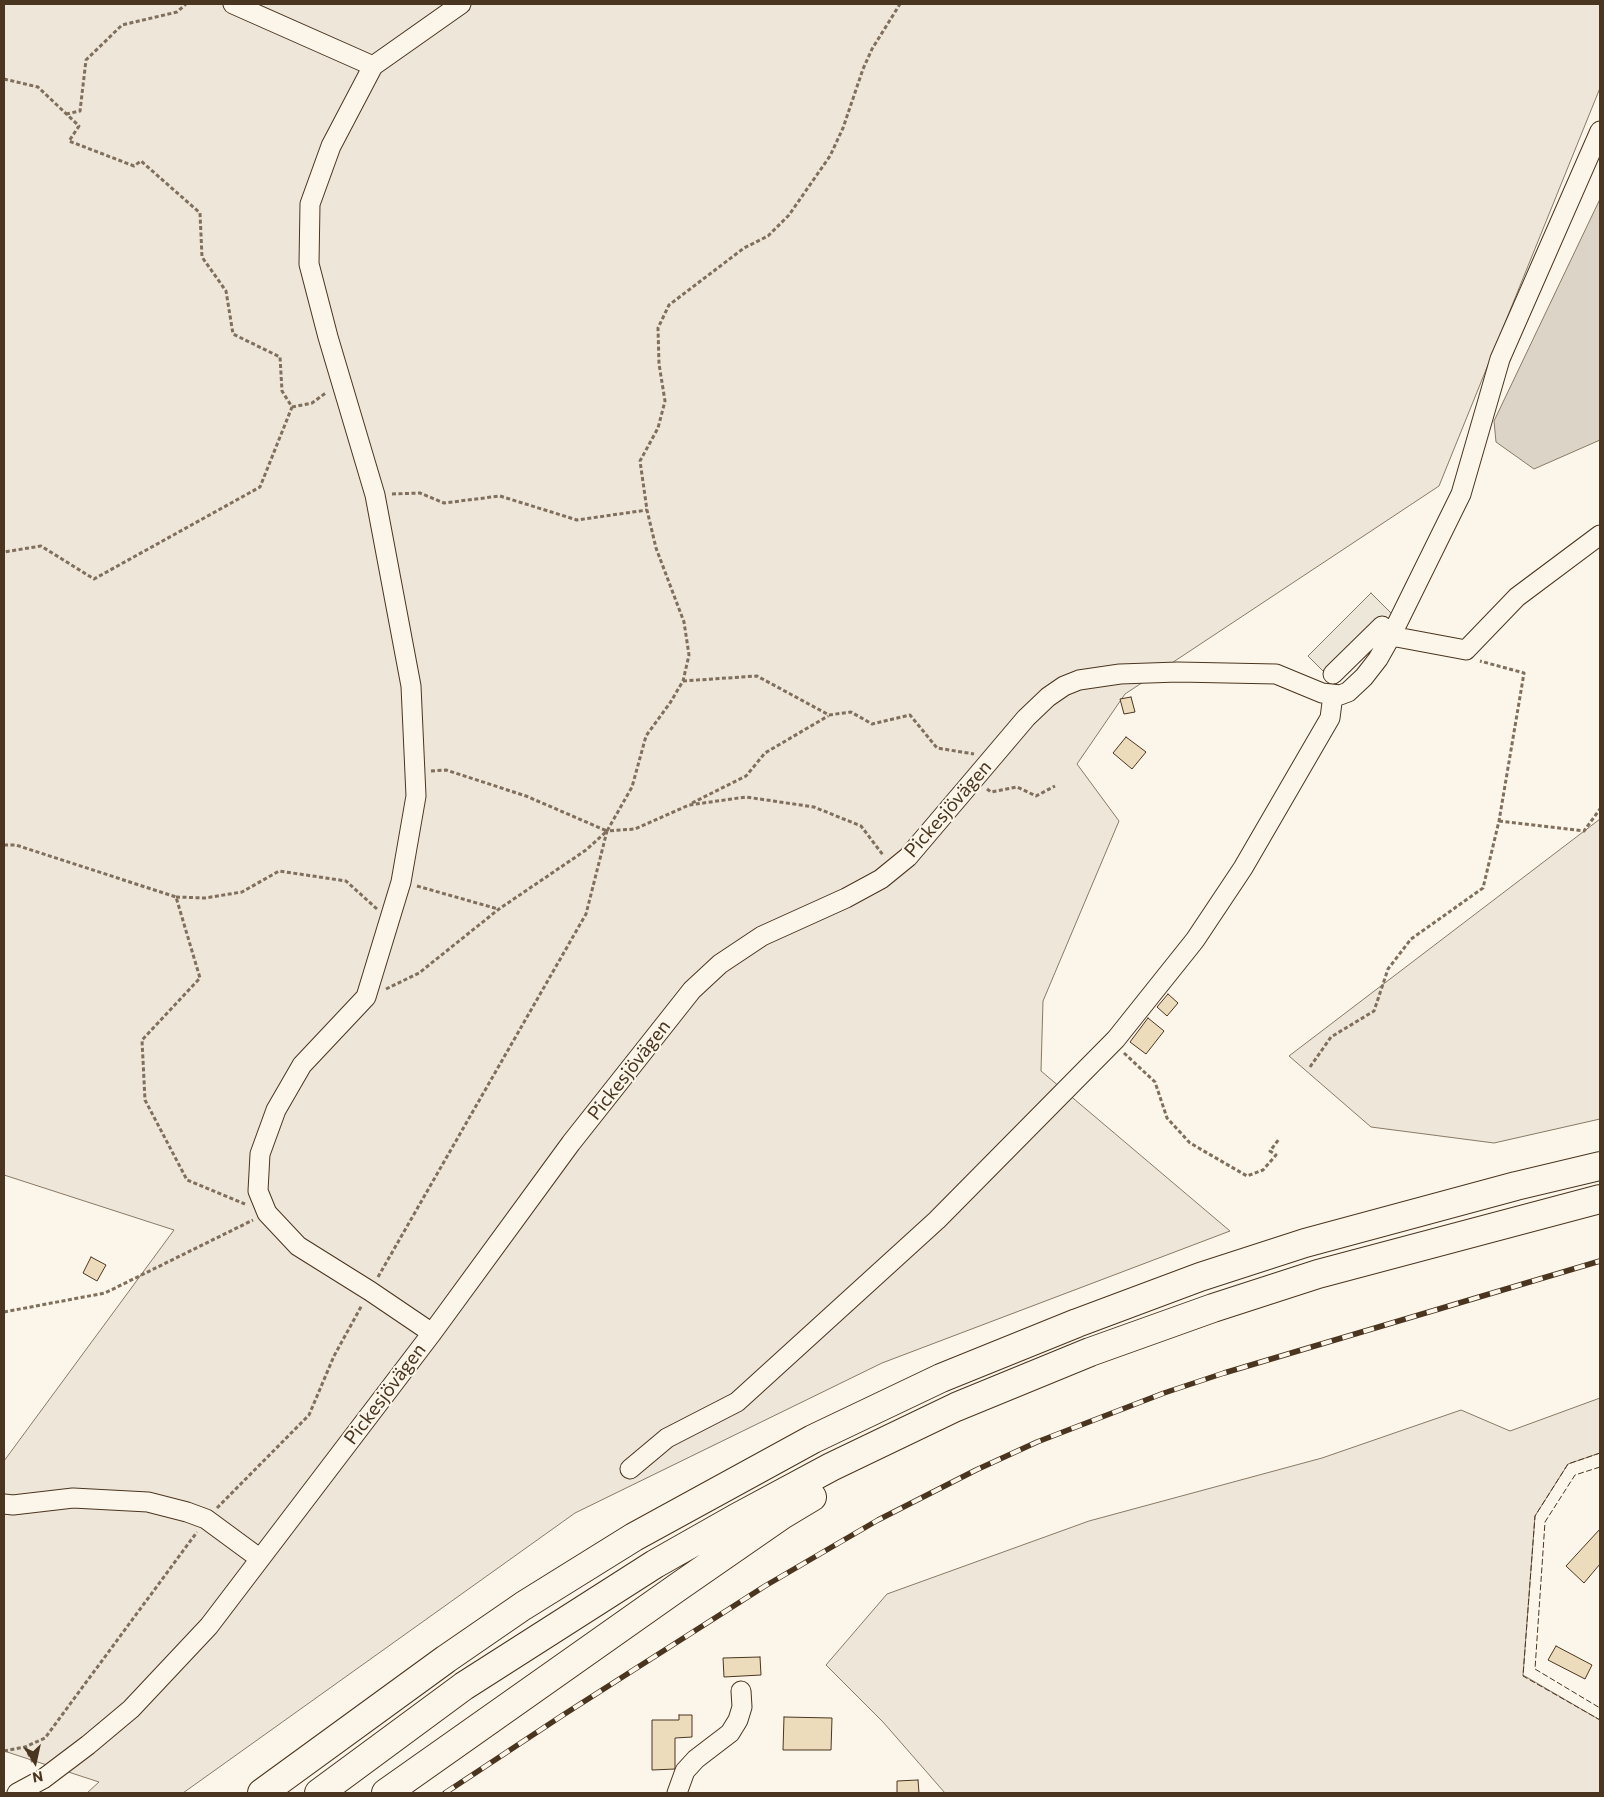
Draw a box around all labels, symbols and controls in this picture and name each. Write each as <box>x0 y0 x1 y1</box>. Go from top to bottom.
street label: Pickesjövägen <box>900 756 996 862</box>
street label: Pickesjövägen <box>583 1015 675 1125</box>
street label: Pickesjövägen <box>339 1339 431 1449</box>
north arrow <box>10 1737 60 1787</box>
text: N <box>31 1768 44 1787</box>

